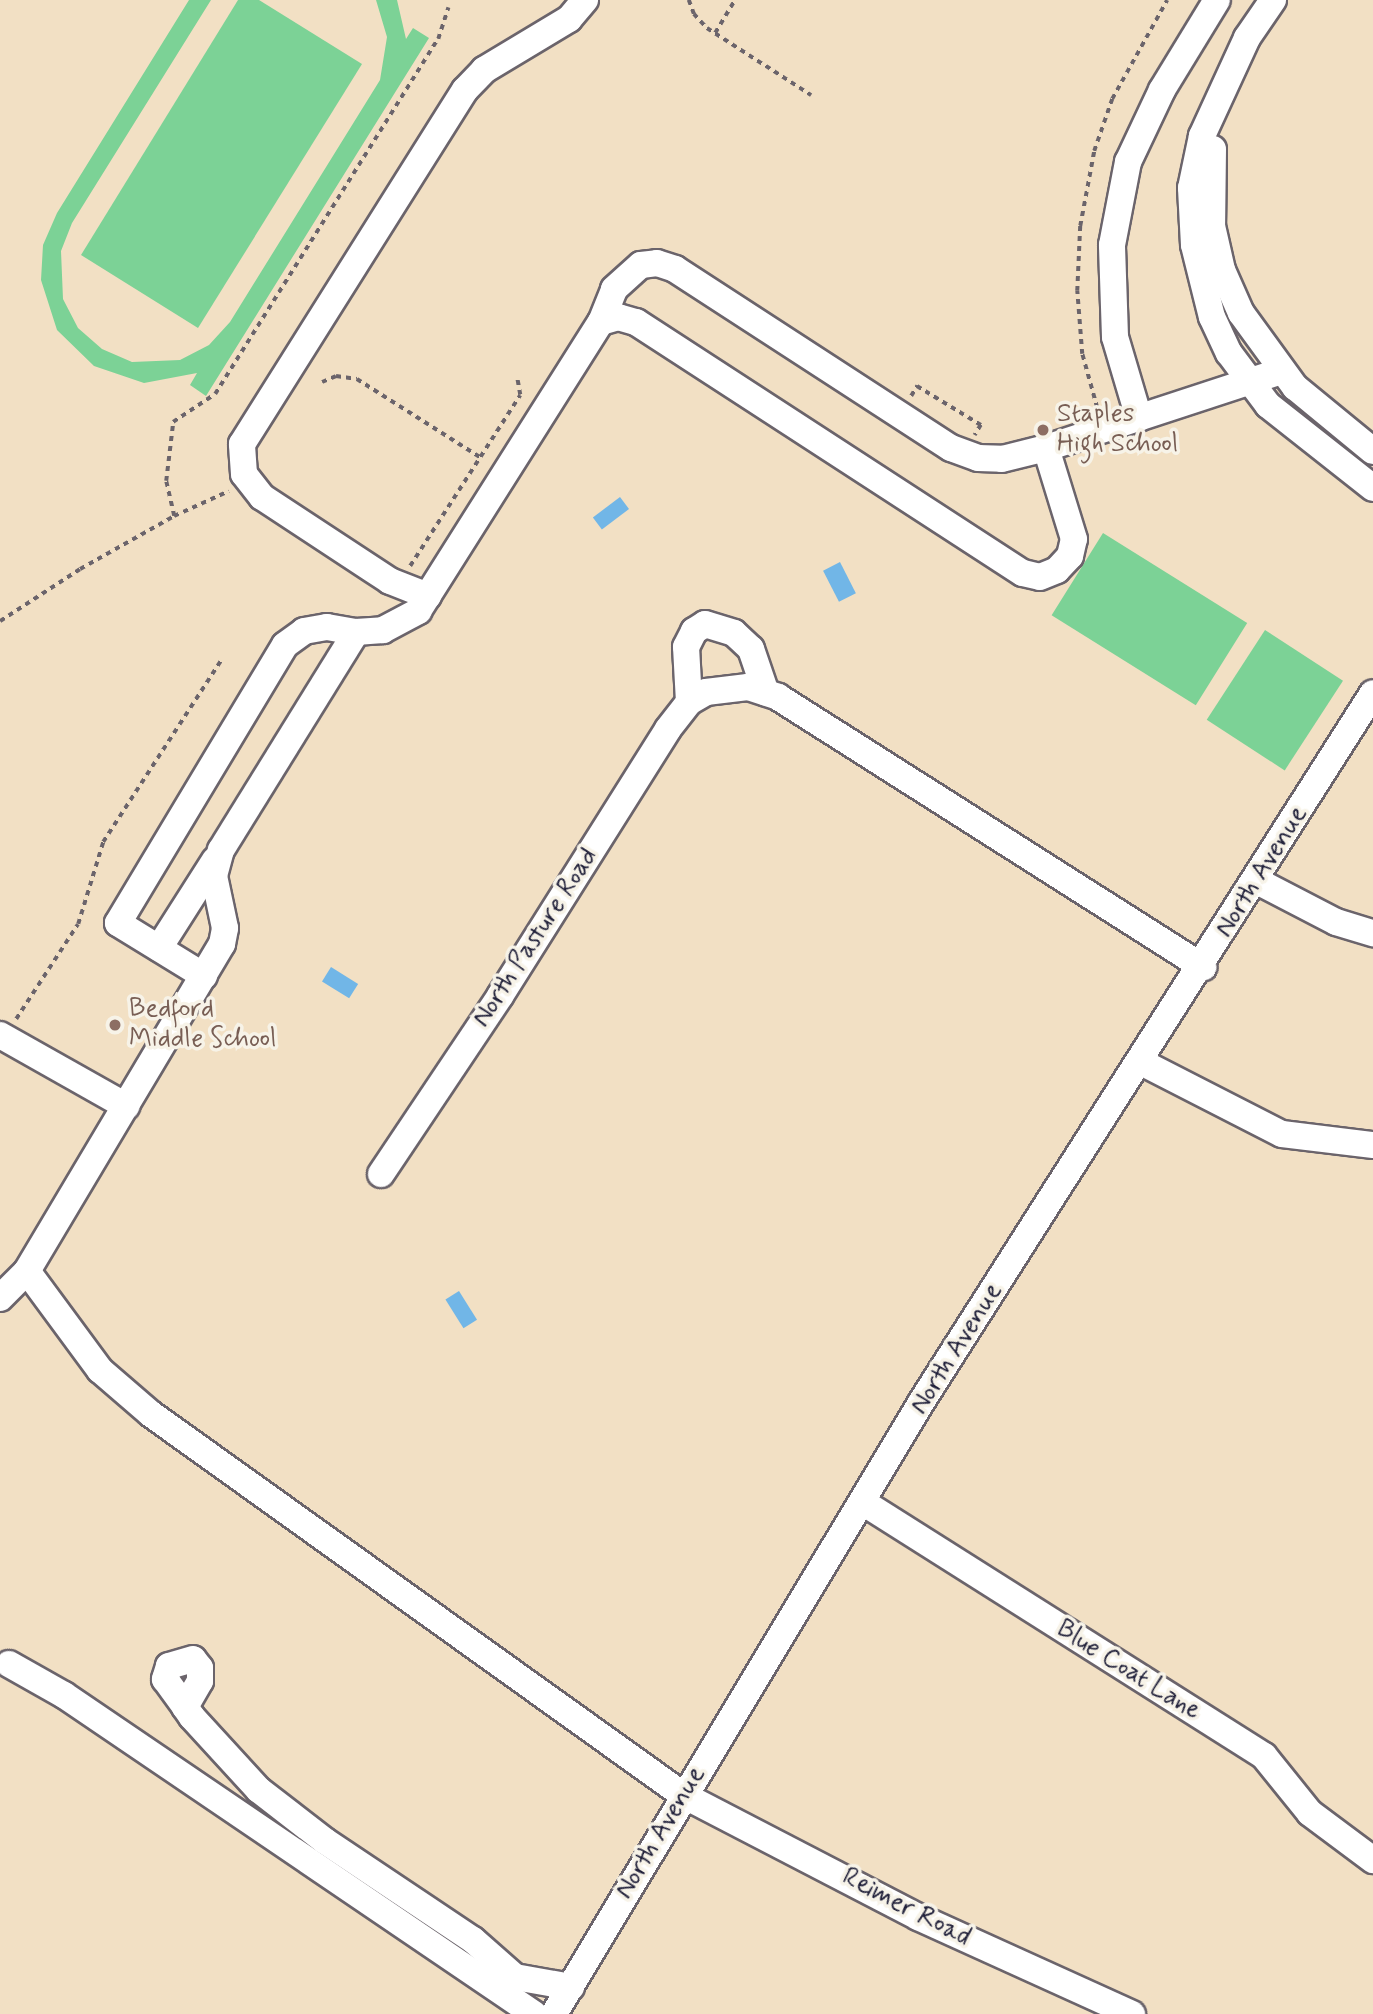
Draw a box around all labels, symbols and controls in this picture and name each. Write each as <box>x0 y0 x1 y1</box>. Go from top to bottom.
place label: Staples High School <box>1057 399 1178 460</box>
marker: Staples High School <box>1035 422 1051 438</box>
street label: North Avenue <box>1209 801 1315 943</box>
street label: North Pasture Road <box>466 843 606 1033</box>
place label: Bedford Middle School <box>129 994 278 1056</box>
marker: Bedford Middle School <box>107 1017 123 1033</box>
street label: North Avenue <box>904 1278 1010 1420</box>
street label: Blue Coat Lane <box>1049 1614 1207 1728</box>
street label: North Avenue <box>609 1761 713 1905</box>
street label: Reimer Road <box>838 1863 974 1953</box>

